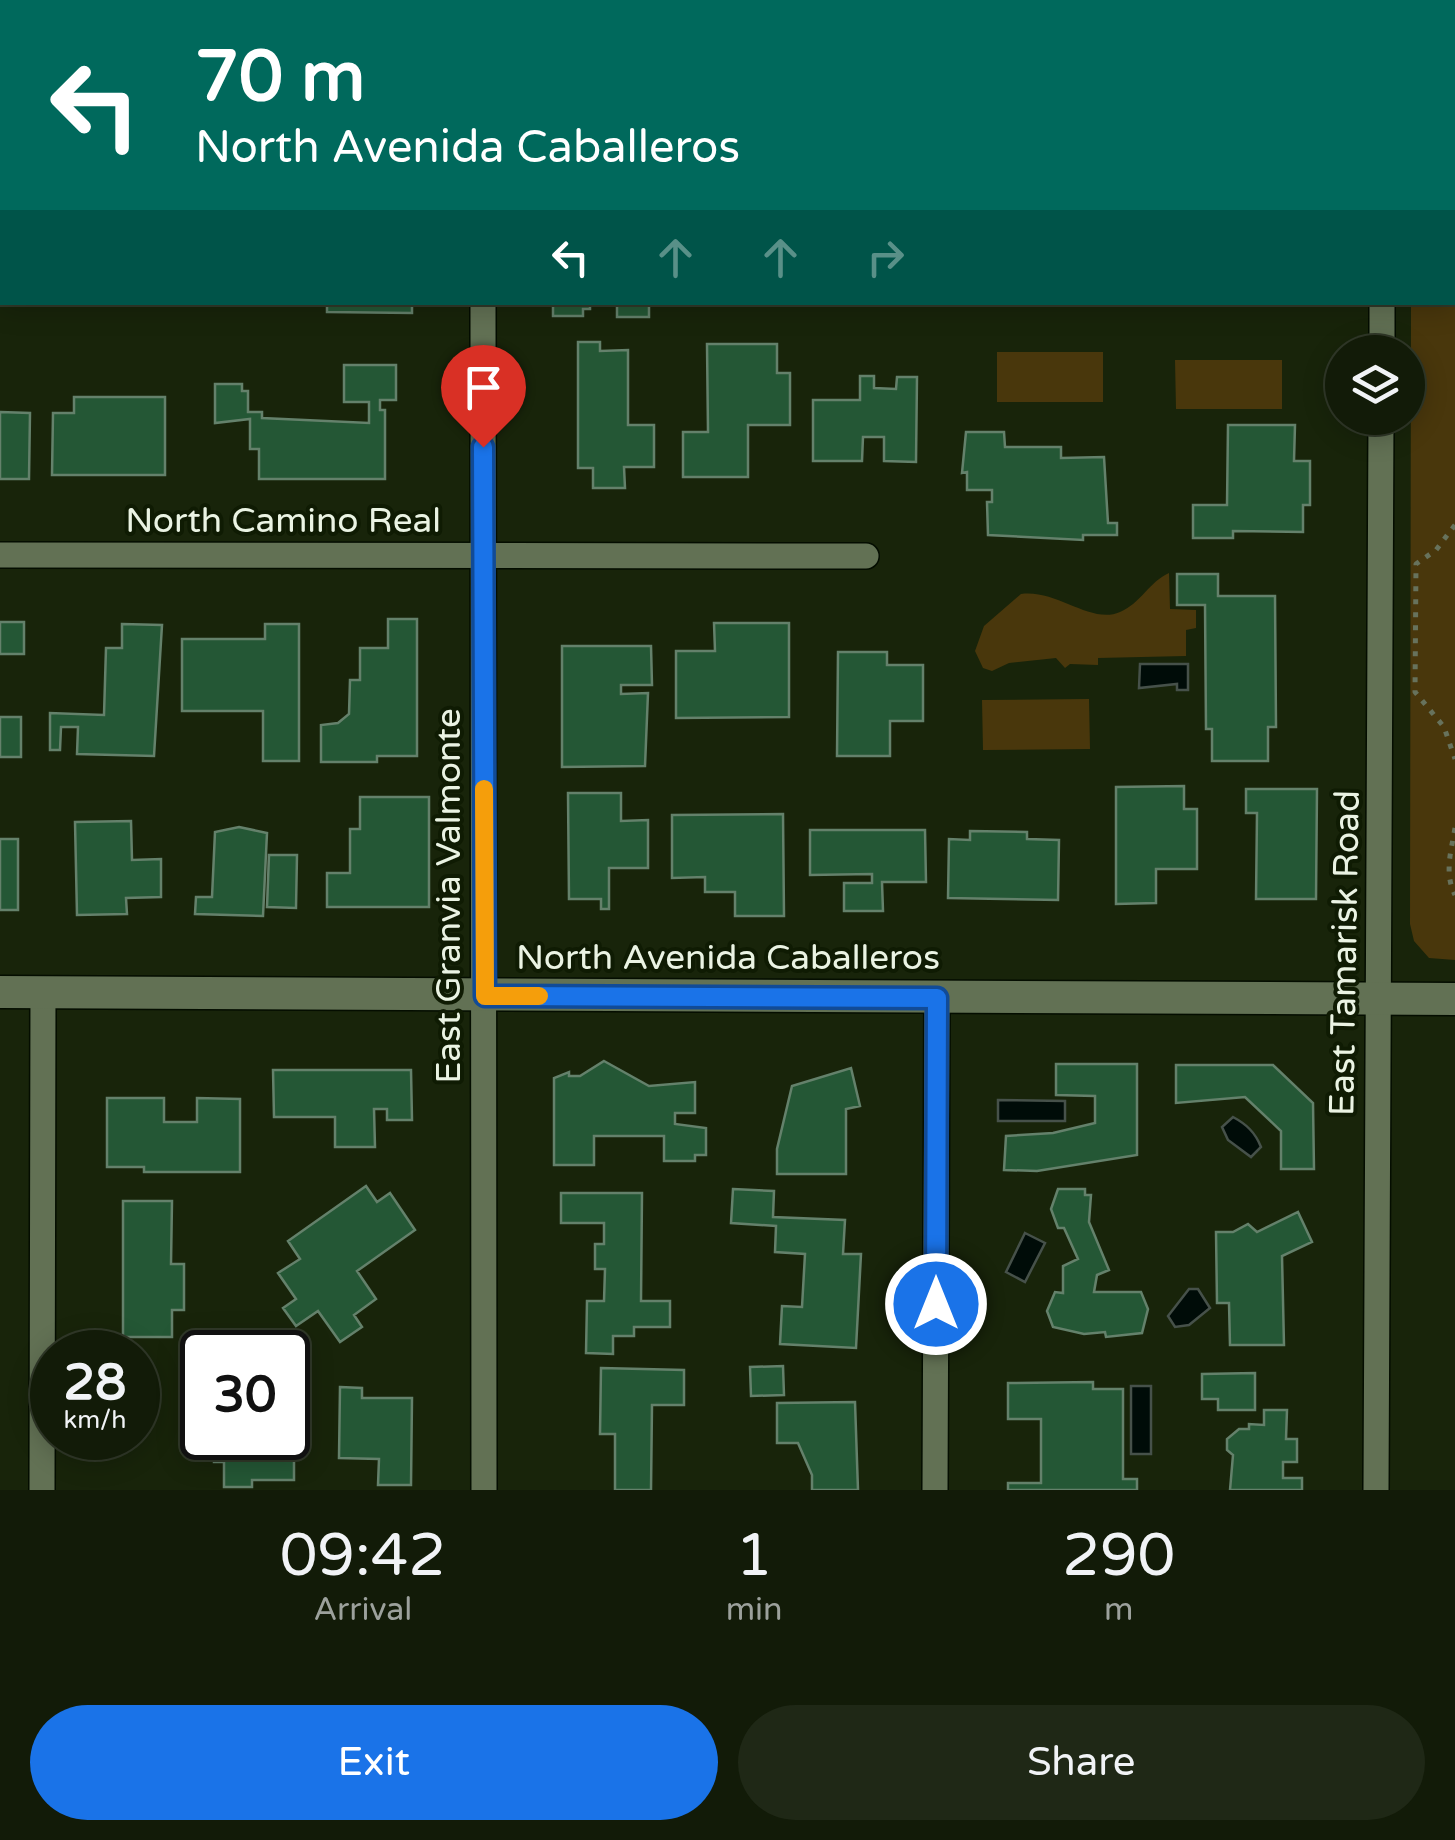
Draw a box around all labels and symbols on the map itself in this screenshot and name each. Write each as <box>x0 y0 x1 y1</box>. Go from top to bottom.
pin <box>441 345 526 448</box>
street label: North Camino Real <box>125 500 441 542</box>
street label: East Granvia Valmonte <box>428 708 470 1084</box>
street label: East Tamarisk Road <box>1321 790 1369 1116</box>
street label: North Avenida Caballeros <box>516 937 940 979</box>
position arrow <box>884 1252 988 1356</box>
speed limit sign: 30 <box>180 1330 310 1460</box>

